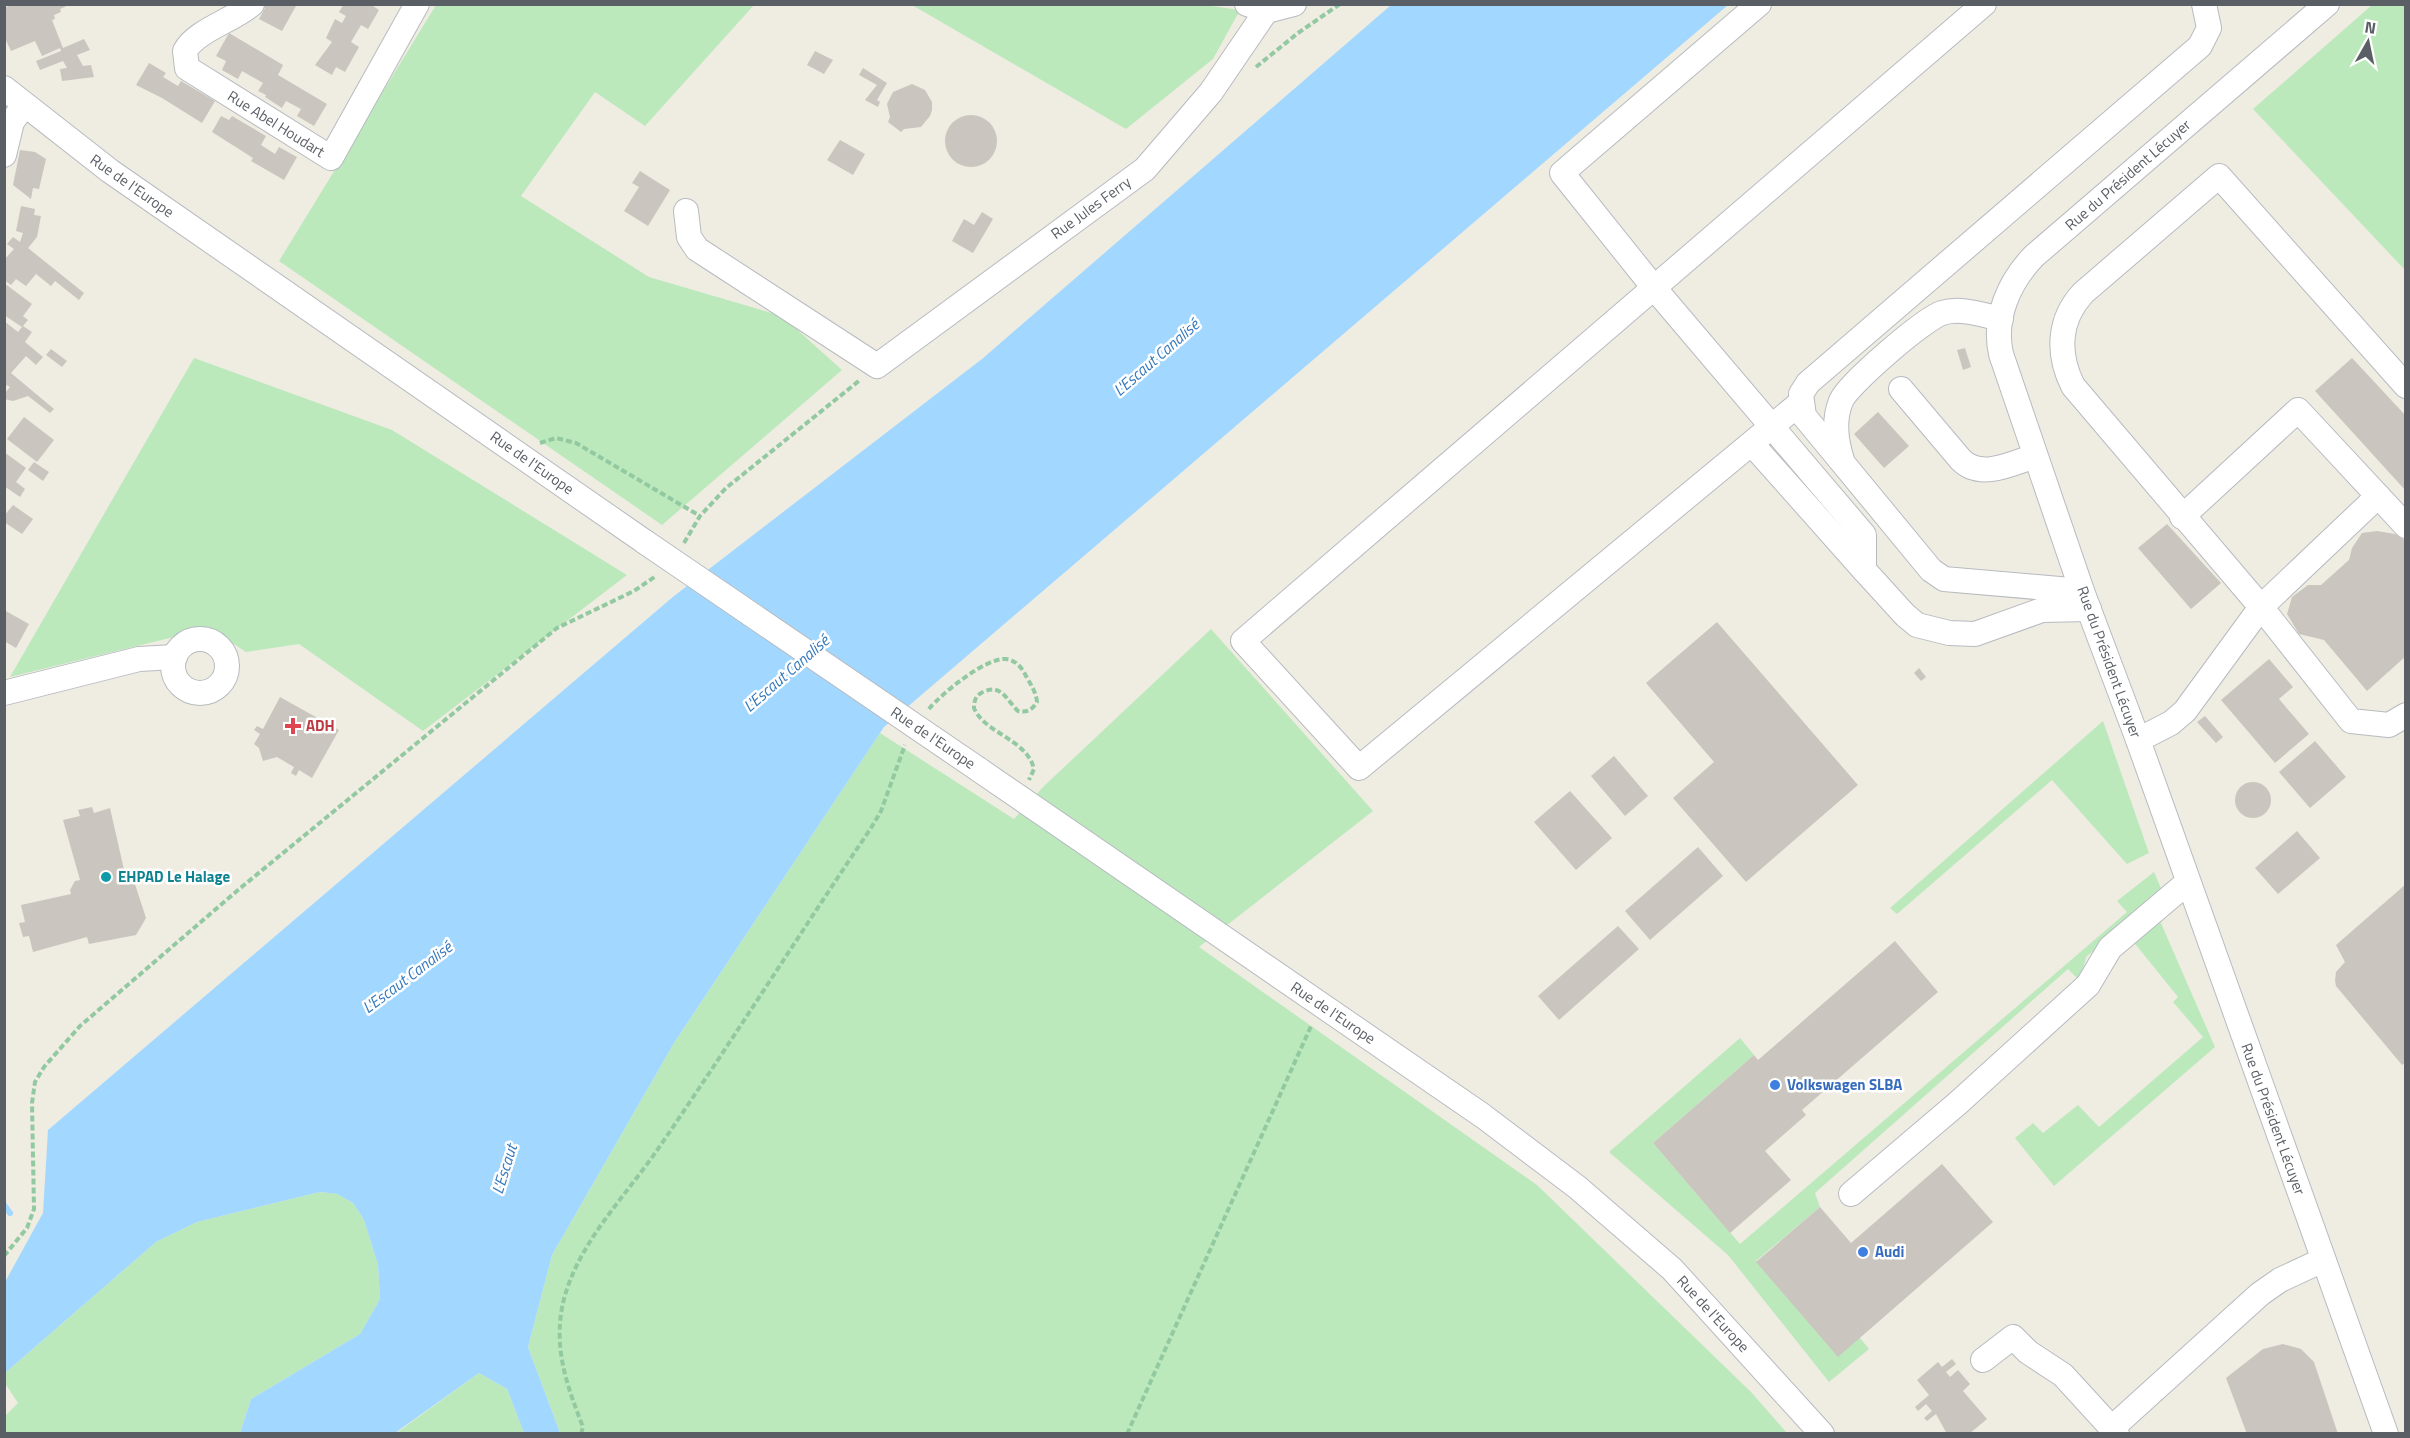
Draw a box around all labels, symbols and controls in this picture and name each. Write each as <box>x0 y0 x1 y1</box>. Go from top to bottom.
north arrow <box>2338 12 2398 72</box>
text: N <box>2363 14 2378 40</box>
street label: Rue Abel Houdart <box>223 84 330 163</box>
street label: Rue du Président Lécuyer <box>2060 113 2196 236</box>
street label: Rue de l'Europe <box>86 148 179 223</box>
street label: Rue Jules Ferry <box>1046 171 1136 245</box>
water label: L'Escaut Canalisé <box>1108 312 1205 401</box>
street label: Rue de l'Europe <box>486 425 579 500</box>
street label: Rue du Président Lécuyer <box>2071 583 2148 741</box>
water label: L'Escaut Canalisé <box>738 628 835 717</box>
street label: Rue de l'Europe <box>886 701 980 775</box>
place label: ADH <box>306 714 335 737</box>
marker: ADH <box>284 717 302 735</box>
place label: EHPAD Le Halage <box>118 865 230 888</box>
marker: EHPAD Le Halage <box>99 870 113 884</box>
water label: L'Escaut Canalisé <box>357 934 458 1019</box>
street label: Rue de l'Europe <box>1286 976 1380 1050</box>
street label: Rue du Président Lécuyer <box>2235 1040 2312 1198</box>
place label: Volkswagen SLBA <box>1787 1073 1902 1096</box>
marker: Volkswagen SLBA <box>1768 1078 1782 1092</box>
water label: L'Escaut <box>485 1139 523 1197</box>
place label: Audi <box>1875 1240 1904 1263</box>
marker: Audi <box>1856 1245 1870 1259</box>
street label: Rue de l'Europe <box>1672 1270 1755 1357</box>

